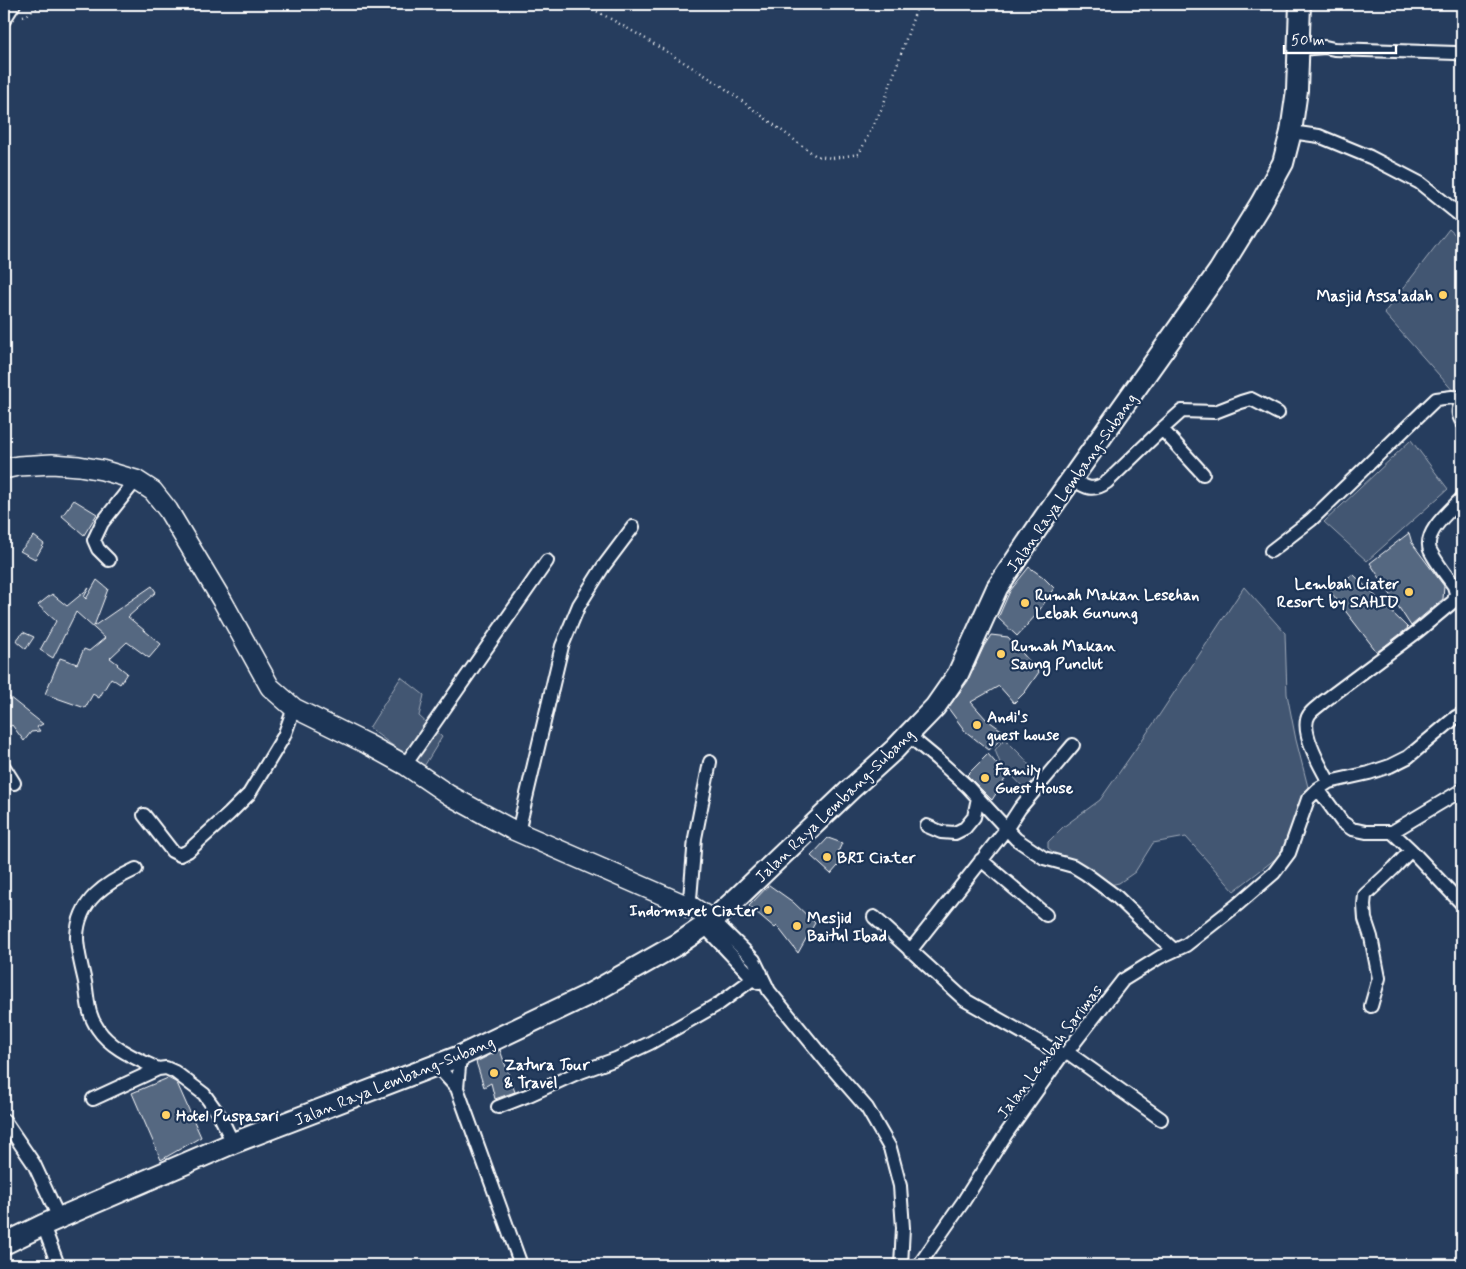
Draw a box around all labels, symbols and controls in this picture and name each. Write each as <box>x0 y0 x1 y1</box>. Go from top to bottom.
scale bar <box>1284 22 1396 54</box>
text: 50 m <box>1291 31 1325 51</box>
place label: Masjid Assa'adah <box>1316 286 1433 307</box>
marker: Masjid Assa'adah <box>1437 289 1449 301</box>
street label: Jalan Raya Lembang-Subang <box>1002 389 1142 576</box>
place label: Lembah Ciater Resort by SAHID <box>1277 574 1399 613</box>
place label: Rumah Makan Lesehan Lebak Gunung <box>1035 585 1199 625</box>
marker: Lembah Ciater Resort by SAHID <box>1403 586 1415 598</box>
marker: Rumah Makan Lesehan Lebak Gunung <box>1019 597 1031 609</box>
place label: Rumah Makan Saung Punclut <box>1011 636 1116 677</box>
marker: Rumah Makan Saung Punclut <box>995 648 1007 660</box>
place label: Andi's guest house <box>987 707 1059 747</box>
marker: Andi's guest house <box>971 719 983 731</box>
street label: Jalan Raya Lembang-Subang <box>751 724 919 888</box>
place label: Family Guest House <box>995 760 1074 799</box>
marker: Family Guest House <box>979 772 991 784</box>
place label: BRI Ciater <box>837 848 916 869</box>
marker: BRI Ciater <box>821 851 833 863</box>
place label: Indomaret Ciater <box>629 901 758 922</box>
marker: Indomaret Ciater <box>762 904 774 916</box>
place label: Mesjid Baitul Ibad <box>807 908 887 947</box>
marker: Mesjid Baitul Ibad <box>791 920 803 932</box>
street label: Jalan Lembah Sarimas <box>993 980 1108 1123</box>
street label: Jalan Raya Lembang-Subang <box>292 1032 498 1131</box>
place label: Zatura Tour & Travel <box>504 1055 590 1094</box>
marker: Zatura Tour & Travel <box>488 1067 500 1079</box>
place label: Hotel Puspasari <box>176 1106 279 1127</box>
marker: Hotel Puspasari <box>160 1109 172 1121</box>

